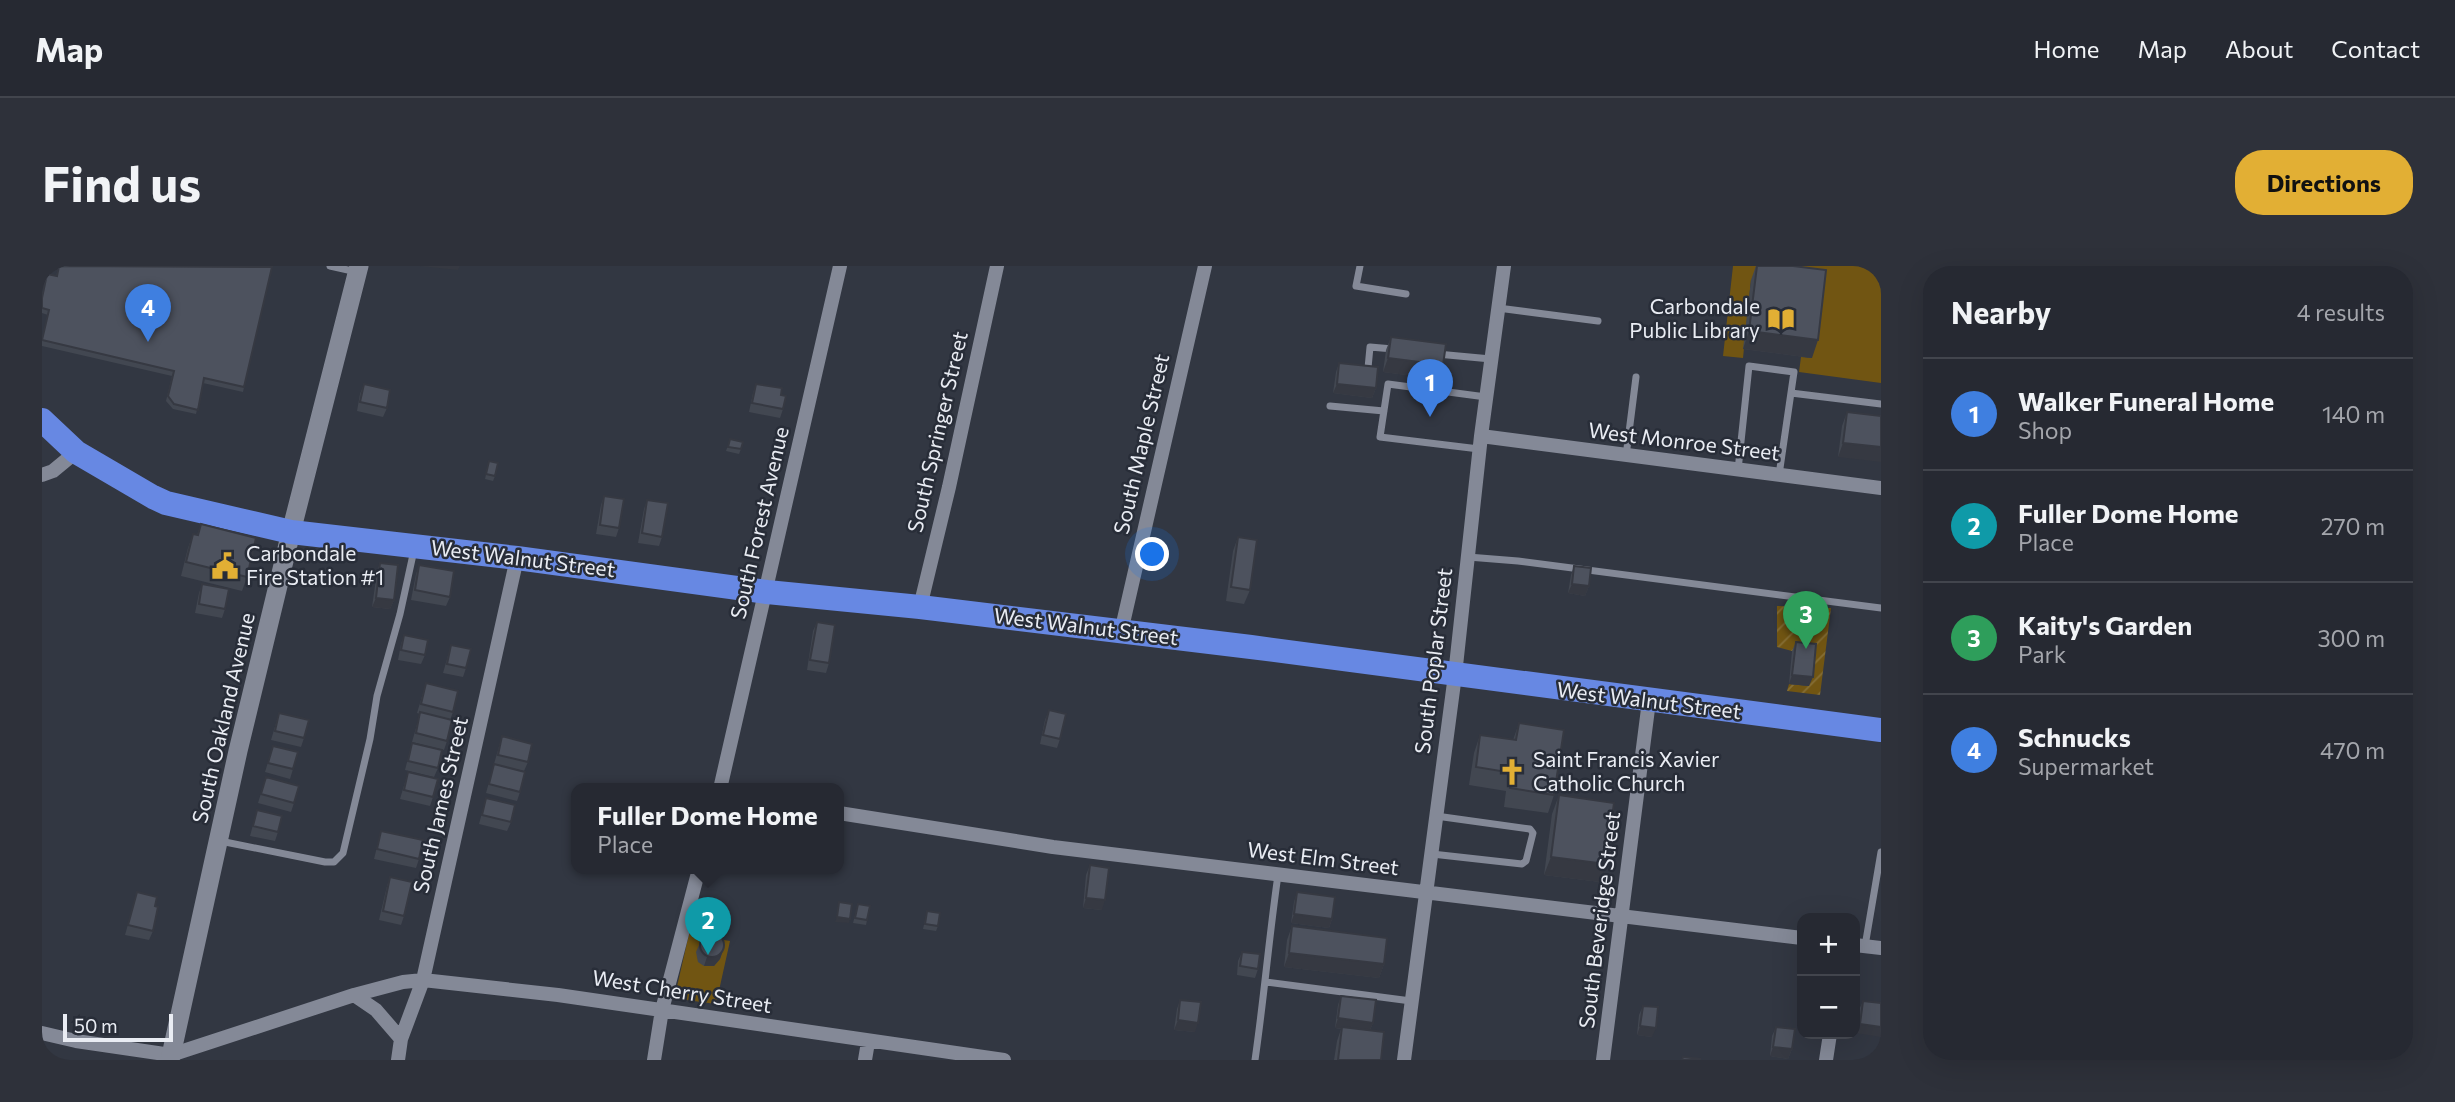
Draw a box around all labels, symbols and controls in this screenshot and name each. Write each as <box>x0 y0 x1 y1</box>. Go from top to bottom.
text: Map <box>35 28 103 69</box>
text: Home <box>2034 34 2100 63</box>
text: Map <box>2138 34 2187 63</box>
text: About <box>2225 34 2293 63</box>
text: Contact <box>2331 34 2420 63</box>
button: Directions <box>2235 150 2413 215</box>
text: Find us <box>42 152 201 212</box>
pin: 4 <box>125 284 171 342</box>
place label: Carbondale Public Library <box>1629 293 1760 342</box>
text: Nearby <box>1951 293 2051 330</box>
text: 4 results <box>2297 298 2385 326</box>
library icon: Carbondale Public Library <box>1766 304 1796 334</box>
street label: South Springer Street <box>901 329 972 535</box>
street label: South Maple Street <box>1108 351 1173 536</box>
pin: 1 <box>1407 359 1453 417</box>
text: Walker Funeral Home <box>2018 385 2274 416</box>
text: 1 <box>1969 400 1979 428</box>
text: 140 m <box>2322 400 2385 428</box>
street label: West Monroe Street <box>1587 416 1781 465</box>
text: Shop <box>2018 416 2072 444</box>
street label: South Forest Avenue <box>724 424 793 621</box>
text: Fuller Dome Home <box>2018 497 2239 528</box>
text: 2 <box>1967 512 1981 540</box>
text: 270 m <box>2321 512 2385 540</box>
text: Place <box>2018 528 2074 556</box>
street label: West Walnut Street <box>430 534 617 581</box>
your location <box>1135 537 1169 571</box>
place label: Carbondale Fire Station #1 <box>246 540 384 589</box>
public building icon: Carbondale Fire Station #1 <box>210 551 240 581</box>
street label: South Poplar Street <box>1409 566 1456 755</box>
pin: 3 <box>1783 591 1829 649</box>
street label: West Walnut Street <box>993 602 1180 649</box>
text: Kaity's Garden <box>2018 609 2192 640</box>
street label: South Oakland Avenue <box>186 610 259 825</box>
text: 3 <box>1967 624 1981 652</box>
text: 300 m <box>2317 624 2385 652</box>
text: Park <box>2018 640 2066 668</box>
street label: West Walnut Street <box>1556 676 1743 723</box>
street label: South James Street <box>407 714 472 896</box>
text: Schnucks <box>2018 721 2131 752</box>
text: 4 <box>1967 736 1981 764</box>
text: 470 m <box>2320 736 2385 764</box>
place label: Saint Francis Xavier Catholic Church <box>1533 746 1719 795</box>
text: Supermarket <box>2018 752 2154 780</box>
church icon: Saint Francis Xavier Catholic Church <box>1497 757 1527 787</box>
popup <box>571 783 844 874</box>
text: Fuller Dome Home <box>597 799 818 830</box>
street label: South Beveridge Street <box>1573 810 1624 1030</box>
text: Place <box>597 830 653 858</box>
street label: West Elm Street <box>1246 836 1400 879</box>
pin: 2 <box>685 897 731 955</box>
map controls <box>1797 913 1860 1039</box>
button: + <box>1797 913 1860 976</box>
street label: West Cherry Street <box>591 964 774 1017</box>
button: − <box>1797 976 1860 1039</box>
scale bar <box>63 1011 173 1043</box>
text: 50 m <box>74 1014 118 1037</box>

